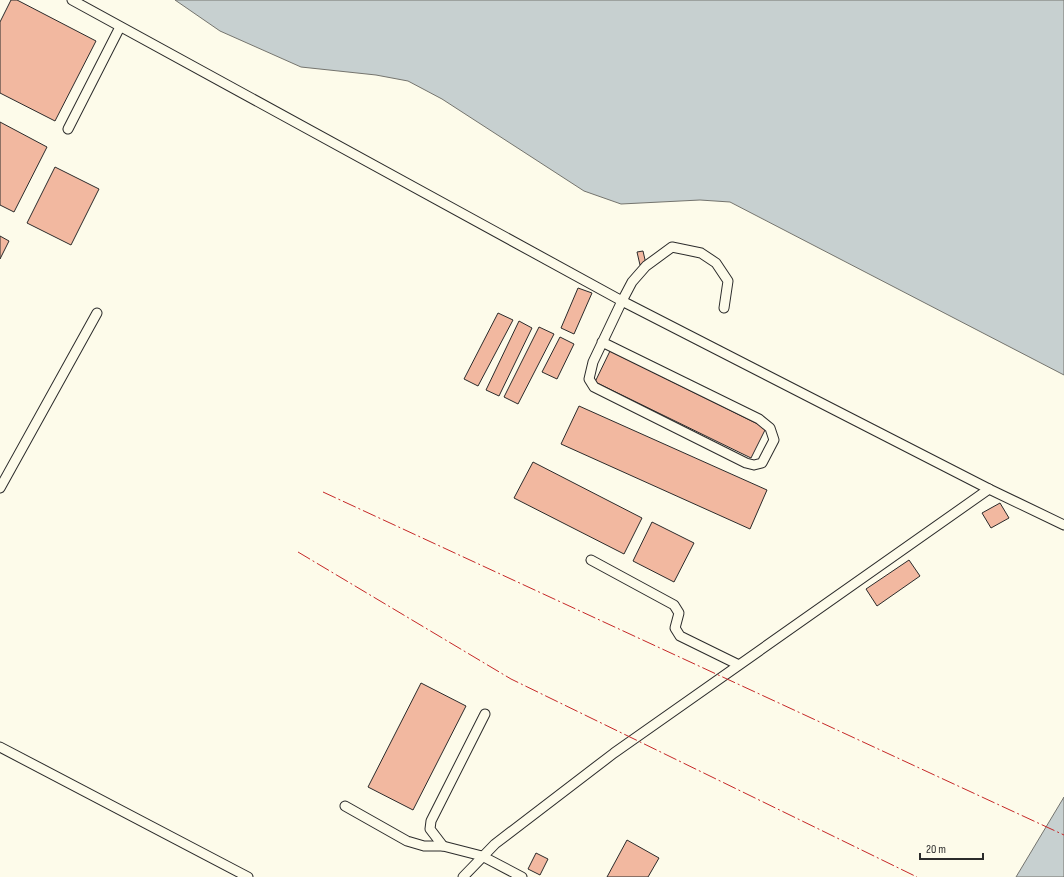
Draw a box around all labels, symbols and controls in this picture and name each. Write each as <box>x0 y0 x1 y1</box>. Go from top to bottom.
scale bar <box>920 835 983 861</box>
text: 20 m <box>926 842 946 857</box>

